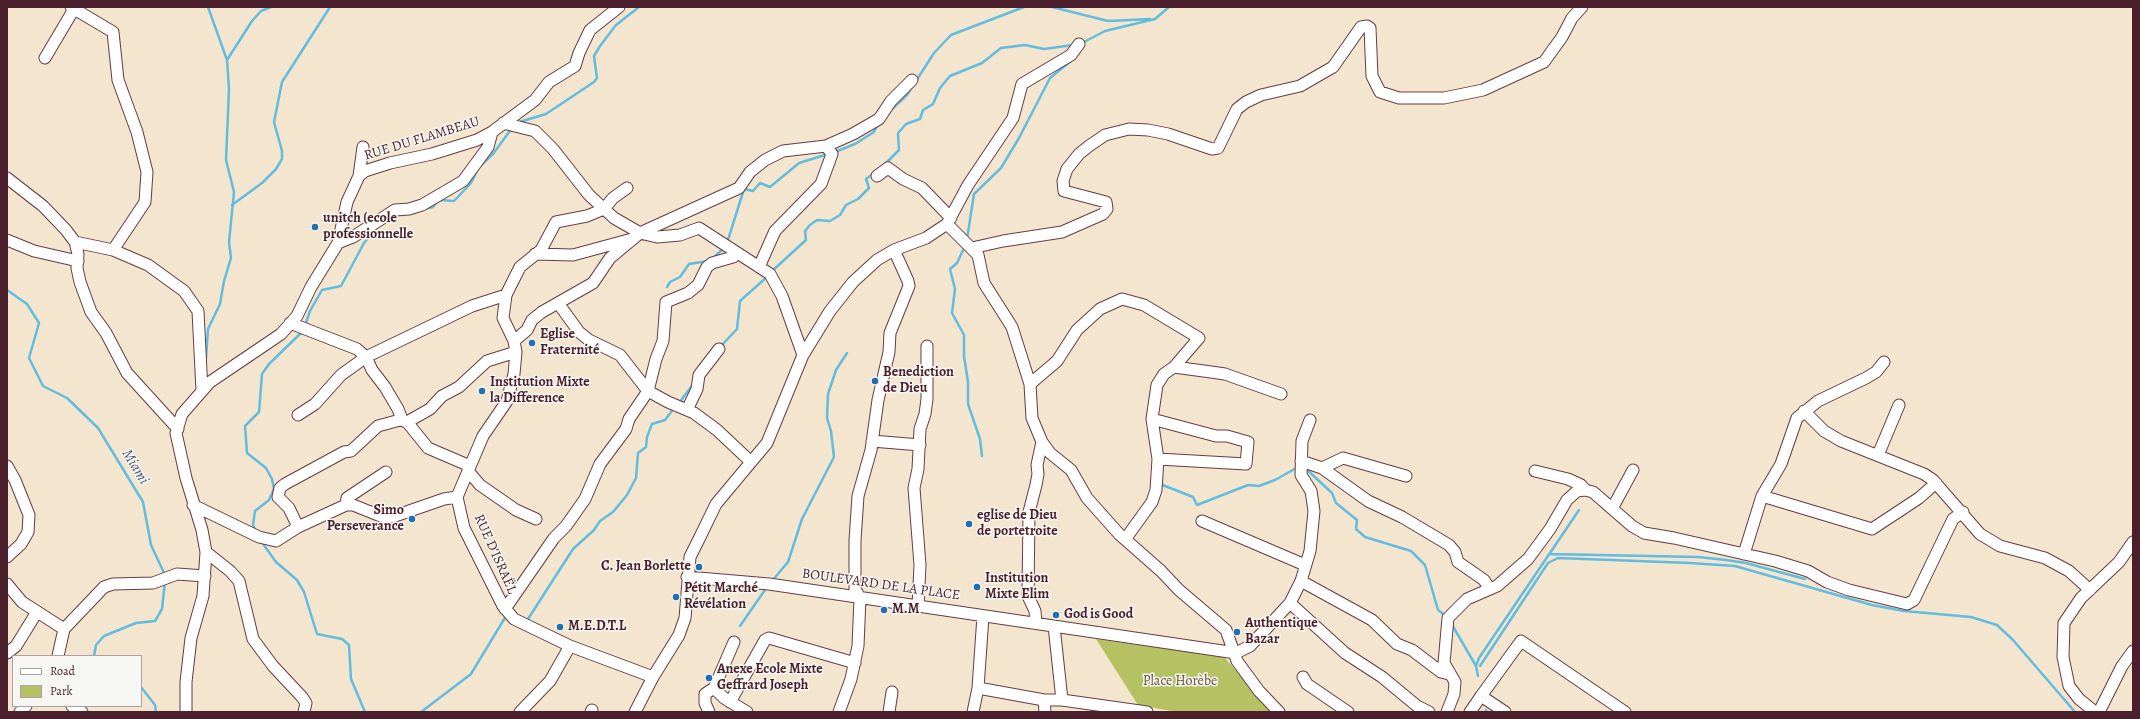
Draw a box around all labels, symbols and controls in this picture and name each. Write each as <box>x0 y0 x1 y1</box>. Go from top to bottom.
street label: RUE DU FLAMBEAU <box>362 113 482 165</box>
place label: unitch (ecole professionnelle <box>323 211 413 244</box>
marker: unitch (ecole professionnelle <box>310 222 320 232</box>
place label: Eglise Fraternité <box>540 327 599 360</box>
marker: Eglise Fraternité <box>527 338 537 348</box>
place label: Benediction de Dieu <box>883 365 954 398</box>
place label: Institution Mixte la Difference <box>490 375 590 408</box>
marker: Benediction de Dieu <box>870 376 880 386</box>
marker: Institution Mixte la Difference <box>477 386 487 396</box>
water label: Miami <box>118 446 152 488</box>
place label: Simo Perseverance <box>327 503 404 536</box>
place label: eglise de Dieu de portetroite <box>977 508 1058 540</box>
street label: RUE D'ISRAËL <box>470 512 520 596</box>
marker: Simo Perseverance <box>407 514 417 524</box>
marker: eglise de Dieu de portetroite <box>964 519 974 529</box>
place label: C. Jean Borlette <box>601 559 691 575</box>
marker: C. Jean Borlette <box>694 562 704 572</box>
street label: BOULEVARD DE LA PLACE <box>801 566 961 604</box>
place label: Institution Mixte Elim <box>985 571 1049 604</box>
place label: Pétit Marché Révélation <box>684 581 758 614</box>
marker: Institution Mixte Elim <box>972 582 982 592</box>
marker: Pétit Marché Révélation <box>671 592 681 602</box>
place label: M.M <box>892 602 919 618</box>
marker: M.M <box>879 605 889 615</box>
place label: God is Good <box>1064 607 1133 623</box>
marker: God is Good <box>1051 610 1061 620</box>
place label: Authentique Bazar <box>1245 616 1318 648</box>
place label: M.E.D.T.L <box>568 619 626 635</box>
marker: M.E.D.T.L <box>555 622 565 632</box>
marker: Authentique Bazar <box>1232 627 1242 637</box>
legend <box>12 655 142 707</box>
place label: Anexe Ecole Mixte Geffrard Joseph <box>717 662 823 694</box>
text: Road <box>50 663 75 679</box>
marker: Anexe Ecole Mixte Geffrard Joseph <box>704 673 714 683</box>
park label: Place Horèbe <box>1143 674 1217 690</box>
text: Park <box>50 683 73 699</box>

